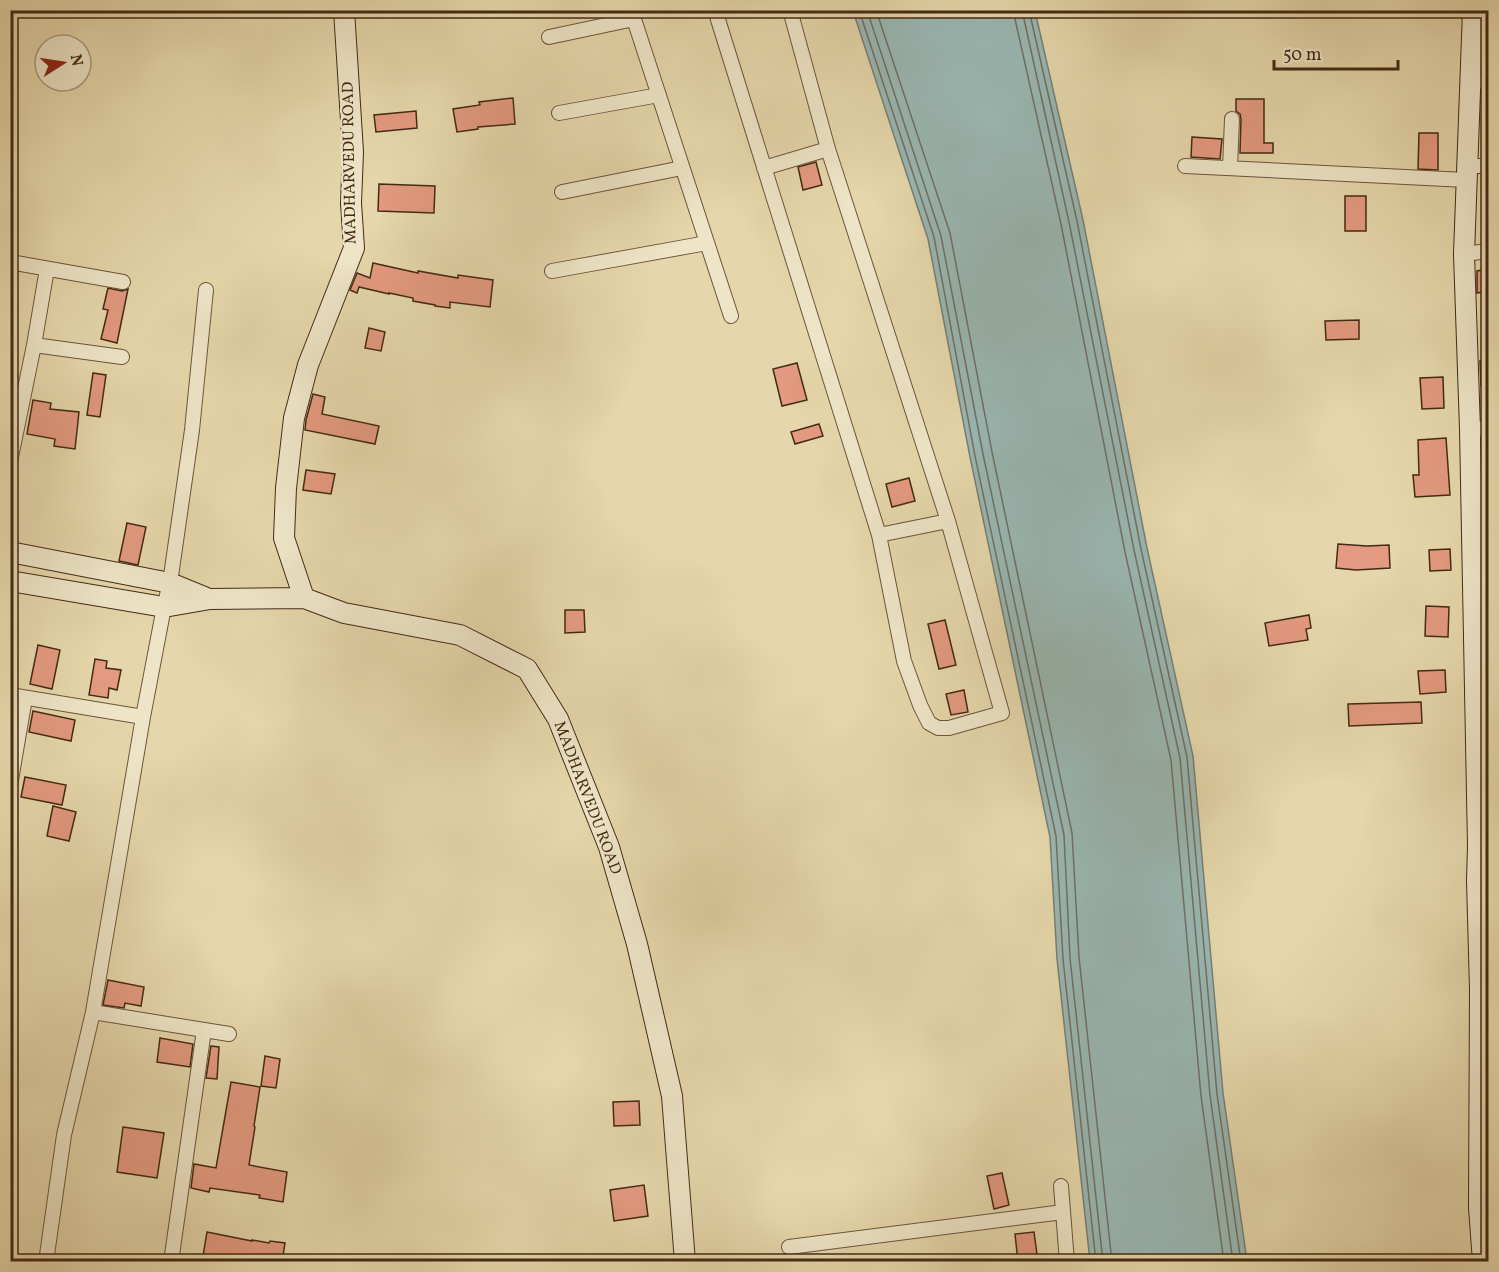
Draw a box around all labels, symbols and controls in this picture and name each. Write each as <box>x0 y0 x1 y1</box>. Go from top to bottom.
north arrow <box>33 33 93 93</box>
scale bar <box>1274 33 1398 71</box>
text: 50 m <box>1283 43 1322 68</box>
text: N <box>64 52 88 69</box>
street label: MADHARVEDU ROAD <box>338 81 362 244</box>
street label: MADHARVEDU ROAD <box>548 718 627 878</box>

